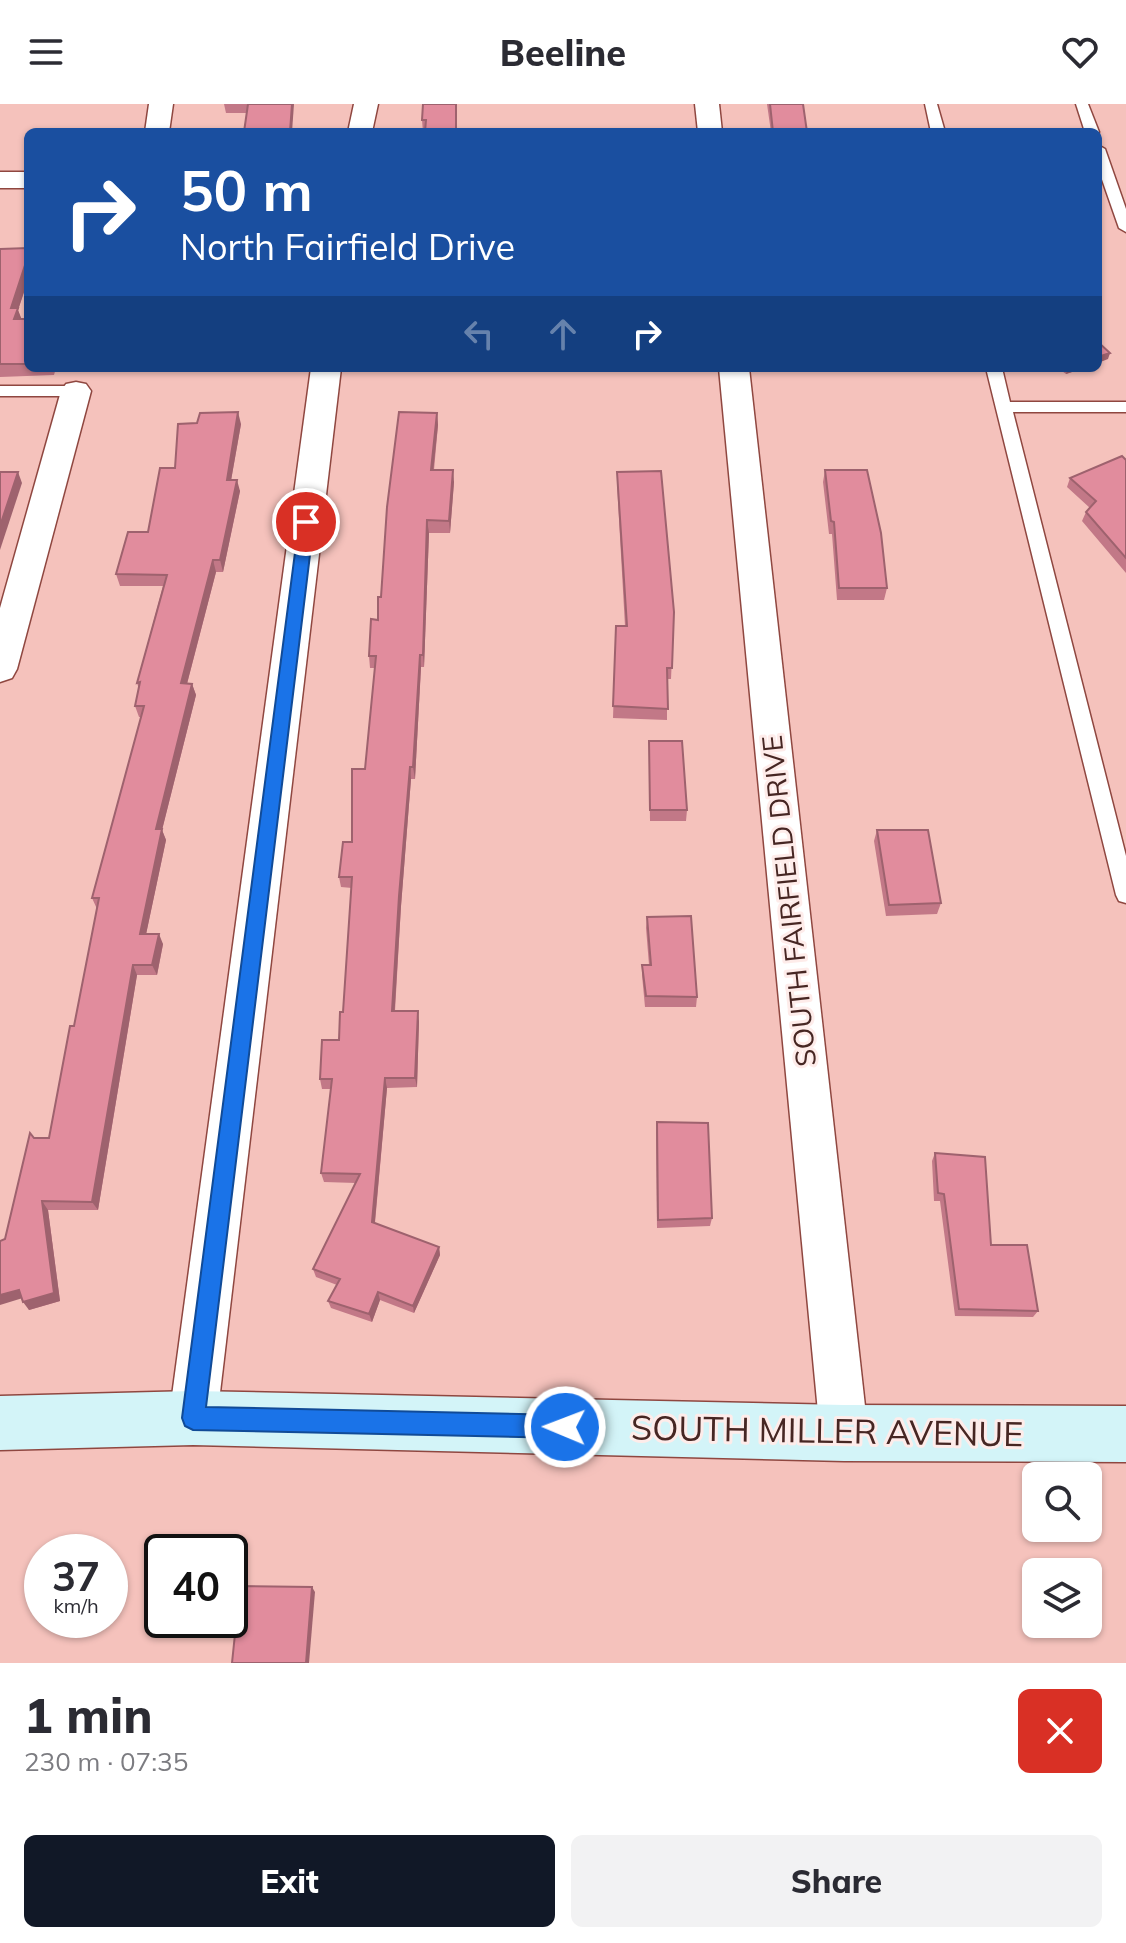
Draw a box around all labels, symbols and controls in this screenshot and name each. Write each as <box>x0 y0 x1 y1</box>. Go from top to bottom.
icon: menu <box>24 30 68 74</box>
text: Beeline <box>500 30 626 75</box>
icon: heart <box>1058 30 1102 74</box>
text: 50 m <box>180 155 313 225</box>
icon: right <box>48 160 152 264</box>
text: North Fairfield Drive <box>180 224 515 269</box>
icon: left <box>457 312 501 356</box>
icon: ahead <box>541 312 585 356</box>
icon: right <box>625 312 669 356</box>
pin <box>272 488 340 556</box>
icon: arrive <box>284 500 328 544</box>
street label: SOUTH FAIRFIELD DRIVE <box>754 734 823 1068</box>
position arrow <box>523 1385 607 1469</box>
street label: SOUTH MILLER AVENUE <box>631 1406 1023 1455</box>
map controls <box>1022 1462 1102 1638</box>
button: search <box>1022 1462 1102 1542</box>
speed limit sign: 40 <box>144 1534 248 1638</box>
text: 37 <box>52 1551 100 1601</box>
button: layers <box>1022 1558 1102 1638</box>
text: km/h <box>53 1593 99 1618</box>
text: 1 min <box>24 1685 153 1745</box>
button: close <box>1018 1689 1102 1773</box>
text: 230 m · 07:35 <box>24 1745 188 1778</box>
button: Exit <box>24 1835 555 1927</box>
button: Share <box>571 1835 1102 1927</box>

